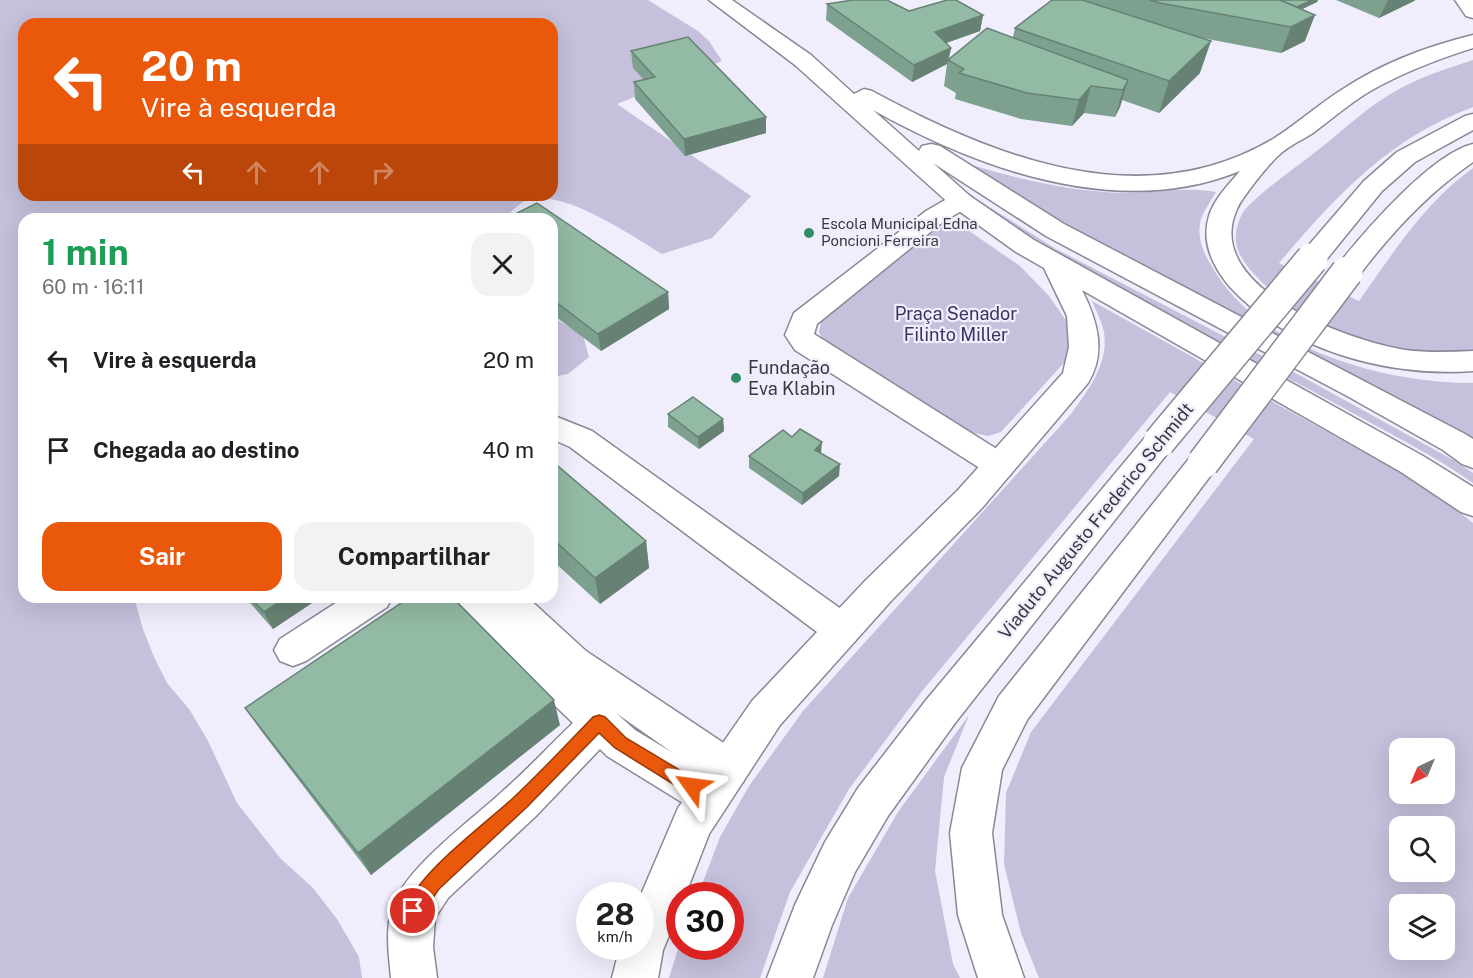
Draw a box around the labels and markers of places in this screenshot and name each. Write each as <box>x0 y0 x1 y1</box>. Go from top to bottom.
place label: Escola Municipal Edna Poncioni Ferreira <box>821 215 978 249</box>
marker: Escola Municipal Edna Poncioni Ferreira <box>802 226 816 240</box>
place label: Fundação Eva Klabin <box>748 357 835 399</box>
marker: Fundação Eva Klabin <box>729 371 743 385</box>
pin <box>387 885 438 936</box>

